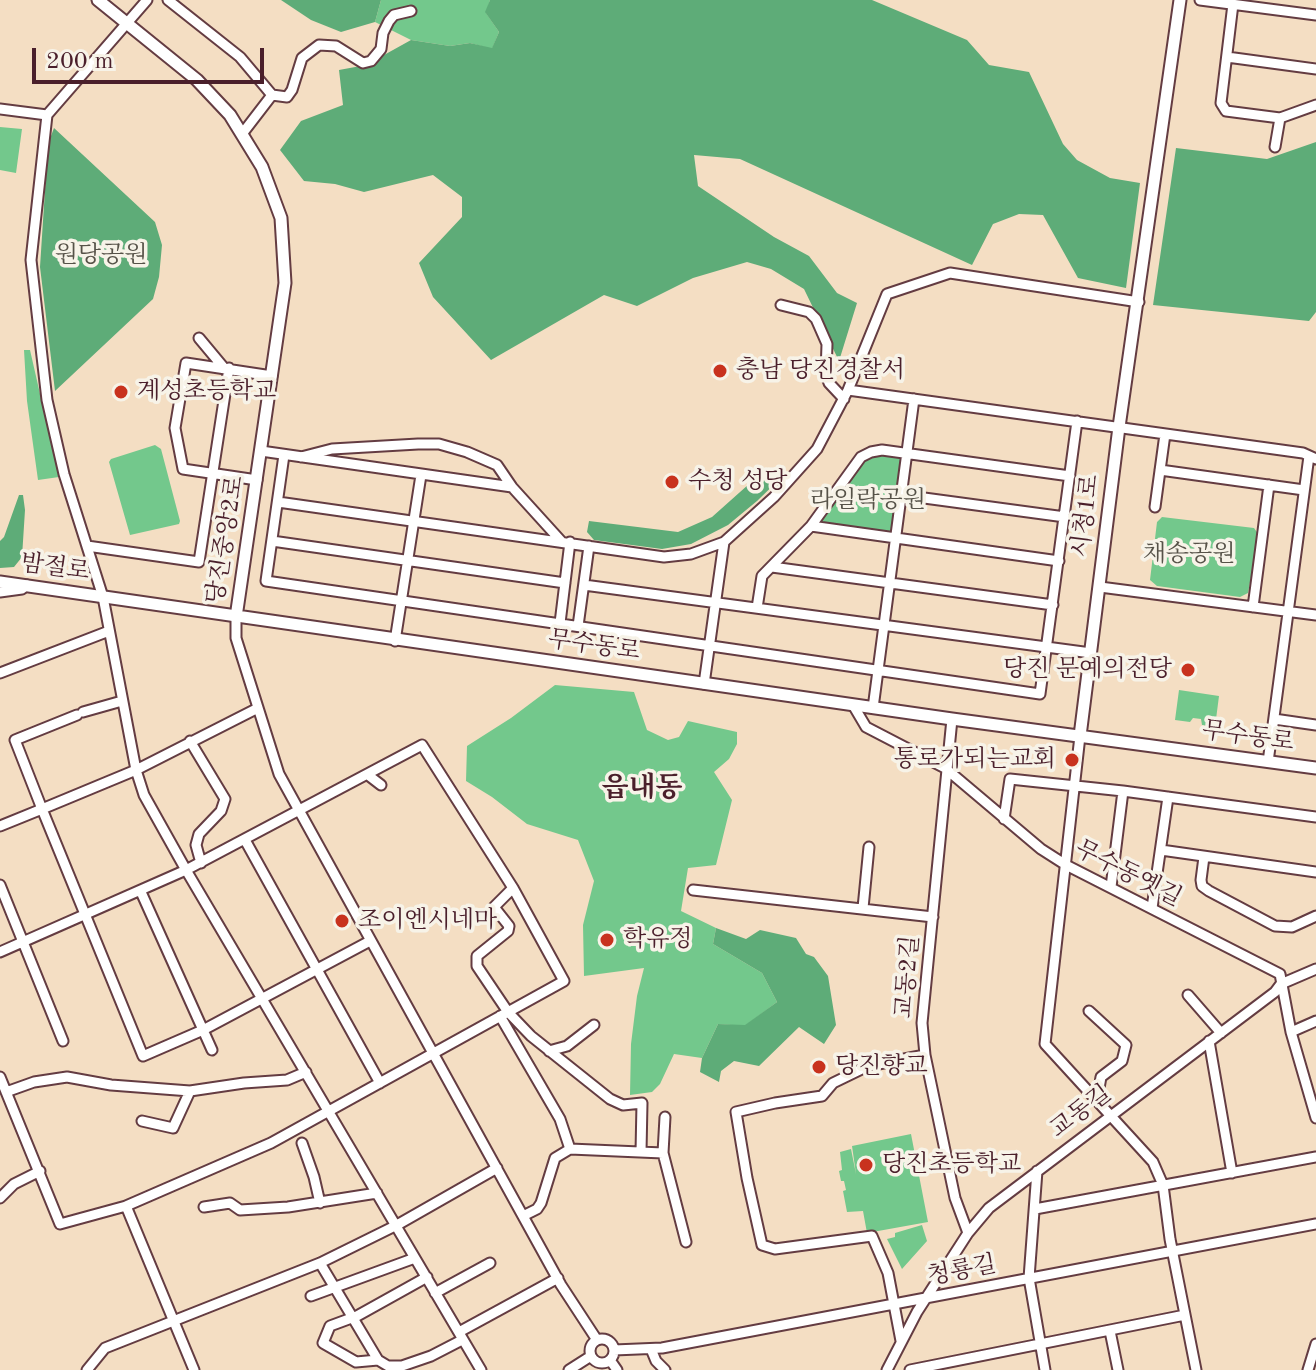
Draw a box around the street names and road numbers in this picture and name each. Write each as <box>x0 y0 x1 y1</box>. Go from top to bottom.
street label: 시청1로 <box>1067 473 1105 559</box>
street label: 당진중앙2로 <box>202 474 250 606</box>
street label: 밤절로 <box>19 549 91 587</box>
street label: 무수동로 <box>546 625 642 667</box>
street label: 무수동로 <box>1200 716 1296 758</box>
street label: 무수동옛길 <box>1070 835 1186 913</box>
street label: 교동2길 <box>890 934 926 1020</box>
street label: 교동길 <box>1045 1080 1117 1144</box>
street label: 청룡길 <box>925 1250 999 1292</box>

